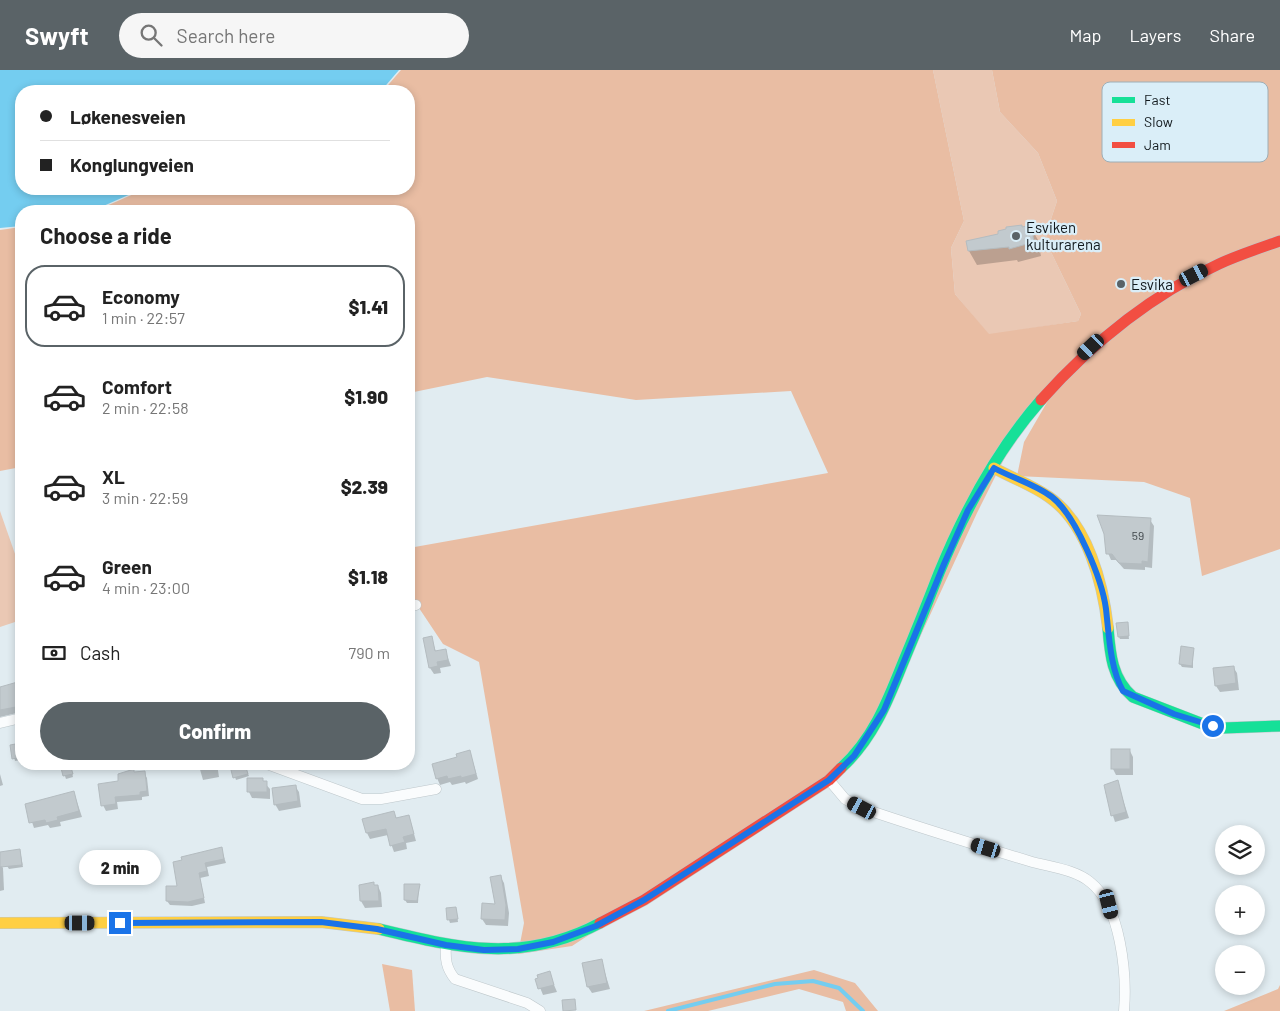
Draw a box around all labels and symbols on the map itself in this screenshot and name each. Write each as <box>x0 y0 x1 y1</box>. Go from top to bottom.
legend <box>1102 82 1268 162</box>
text: Fast <box>1144 91 1170 108</box>
text: Slow <box>1144 113 1173 130</box>
text: Jam <box>1144 136 1171 153</box>
place label: Esviken kulturarena <box>1026 218 1101 253</box>
marker: Esviken kulturarena <box>1010 230 1022 242</box>
car <box>1177 262 1210 288</box>
place label: Esvika <box>1131 275 1173 293</box>
marker: Esvika <box>1115 278 1127 290</box>
car <box>1074 331 1107 363</box>
house number: 59 <box>1132 528 1144 542</box>
route start <box>1202 715 1224 737</box>
car <box>845 794 878 822</box>
car <box>969 836 1002 860</box>
callout: 2 min <box>79 850 161 886</box>
car <box>1098 888 1119 920</box>
route end <box>109 912 131 934</box>
car <box>65 916 95 931</box>

